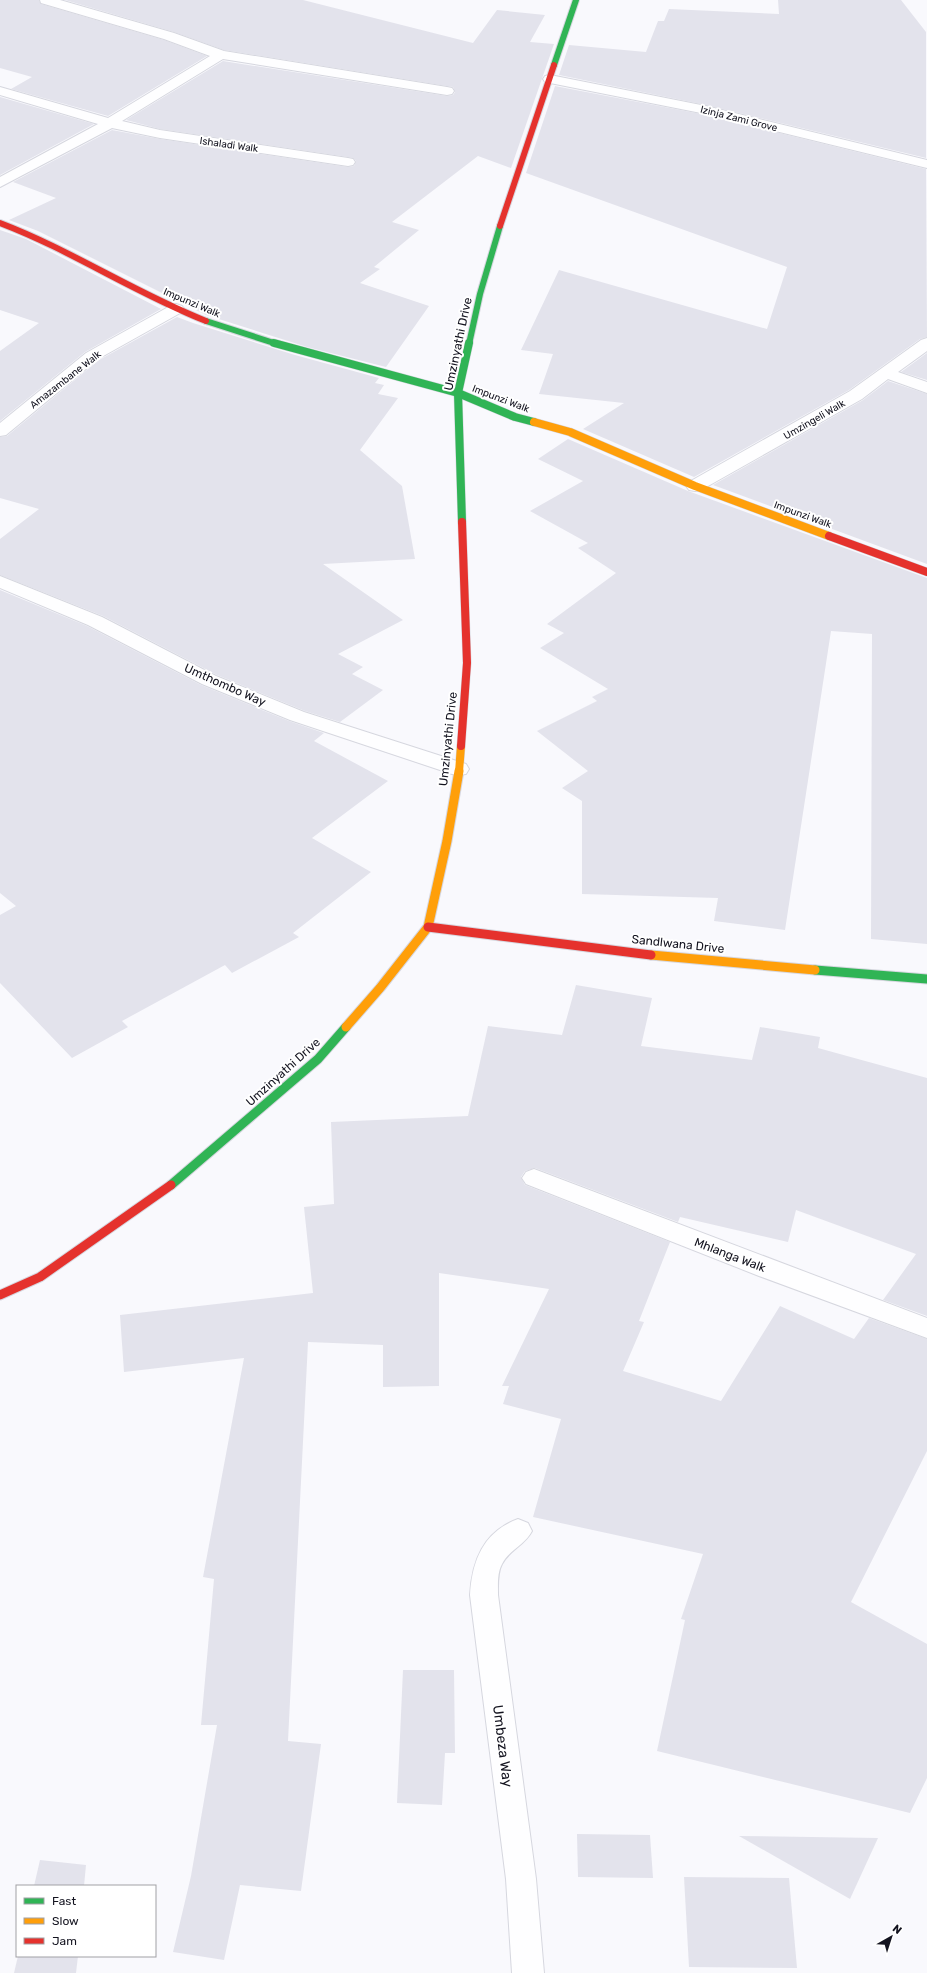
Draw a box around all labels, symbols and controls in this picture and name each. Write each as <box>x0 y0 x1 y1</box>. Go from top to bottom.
street label: Izinja Zami Grove <box>699 104 779 134</box>
street label: Ishaladi Walk <box>199 135 260 155</box>
street label: Impunzi Walk <box>161 286 223 321</box>
street label: Umzinyathi Drive <box>441 296 475 392</box>
street label: Amazambane Walk <box>28 348 104 411</box>
street label: Impunzi Walk <box>470 383 532 416</box>
street label: Umzingeli Walk <box>782 397 848 442</box>
street label: Impunzi Walk <box>772 499 834 531</box>
street label: Umthombo Way <box>182 661 268 709</box>
street label: Umzinyathi Drive <box>436 691 460 787</box>
street label: Sandlwana Drive <box>631 932 725 956</box>
street label: Umzinyathi Drive <box>243 1035 323 1109</box>
street label: Mhlanga Walk <box>692 1235 768 1275</box>
street label: Umbeza Way <box>489 1704 516 1788</box>
legend <box>16 1885 156 1957</box>
text: Fast <box>52 1894 76 1908</box>
text: Slow <box>52 1914 79 1928</box>
north arrow <box>871 1917 911 1957</box>
text: N <box>890 1922 904 1937</box>
text: Jam <box>52 1934 77 1948</box>

